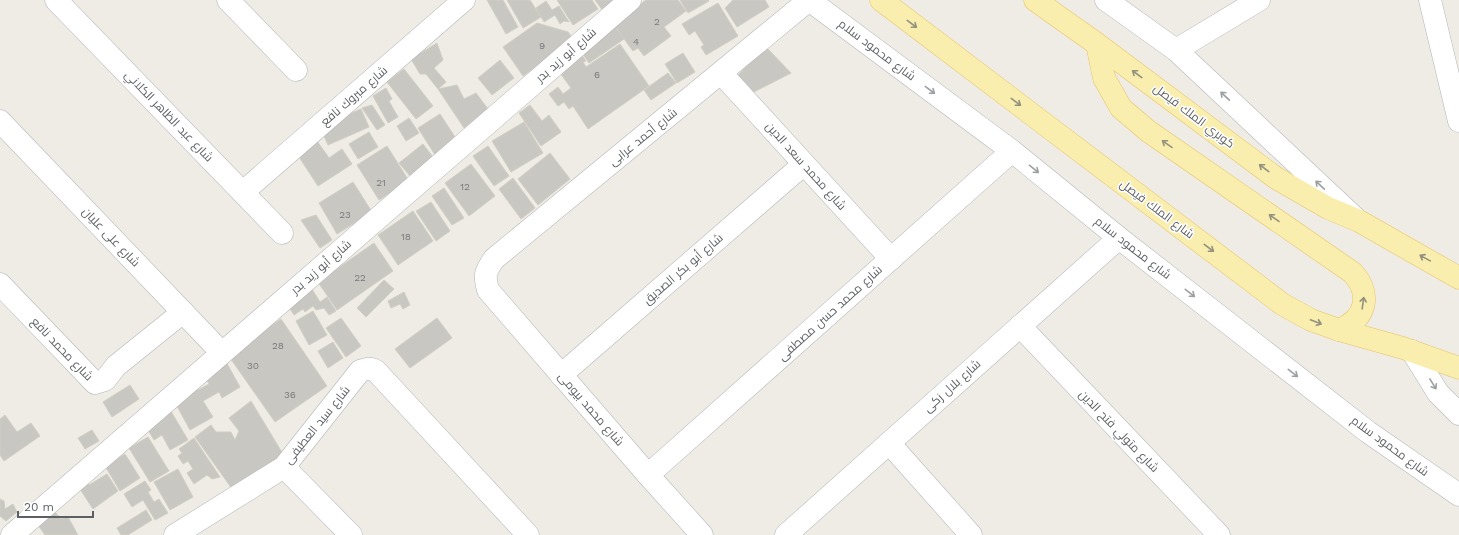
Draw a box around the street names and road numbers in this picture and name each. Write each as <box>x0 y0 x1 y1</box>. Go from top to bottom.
street label: شارع محمود سلام <box>835 17 918 84</box>
street label: شارع أبو زيد بدر <box>532 24 600 86</box>
street label: شارع مبروك نافع <box>318 63 391 130</box>
street label: شارع عبد الظاهر الكلاني <box>120 68 216 167</box>
street label: كوبري الملك فيصل <box>1149 81 1237 153</box>
street label: شارع أحمد عرابى <box>605 104 681 170</box>
street label: شارع محمد سعد الدين <box>762 119 849 214</box>
street label: شارع الملك فيصل <box>1117 177 1197 242</box>
street label: شارع على عليان <box>78 204 143 270</box>
street label: شارع محمود سلام <box>1092 214 1174 283</box>
street label: شارع أبو بكر الصديق <box>640 230 726 308</box>
street label: شارع أبو زيد بدر <box>287 236 355 298</box>
street label: شارع محمد حسن مصطفى <box>775 262 886 364</box>
street label: شارع محمد نافع <box>28 314 96 384</box>
street label: شارع بلال زكى <box>921 357 984 416</box>
street label: شارع محمد بيومى <box>554 369 627 449</box>
street label: شارع سيد العطيفى <box>281 383 354 467</box>
street label: شارع متولي فتح الدين <box>1074 387 1162 477</box>
street label: شارع محمود سلام <box>1348 413 1432 480</box>

